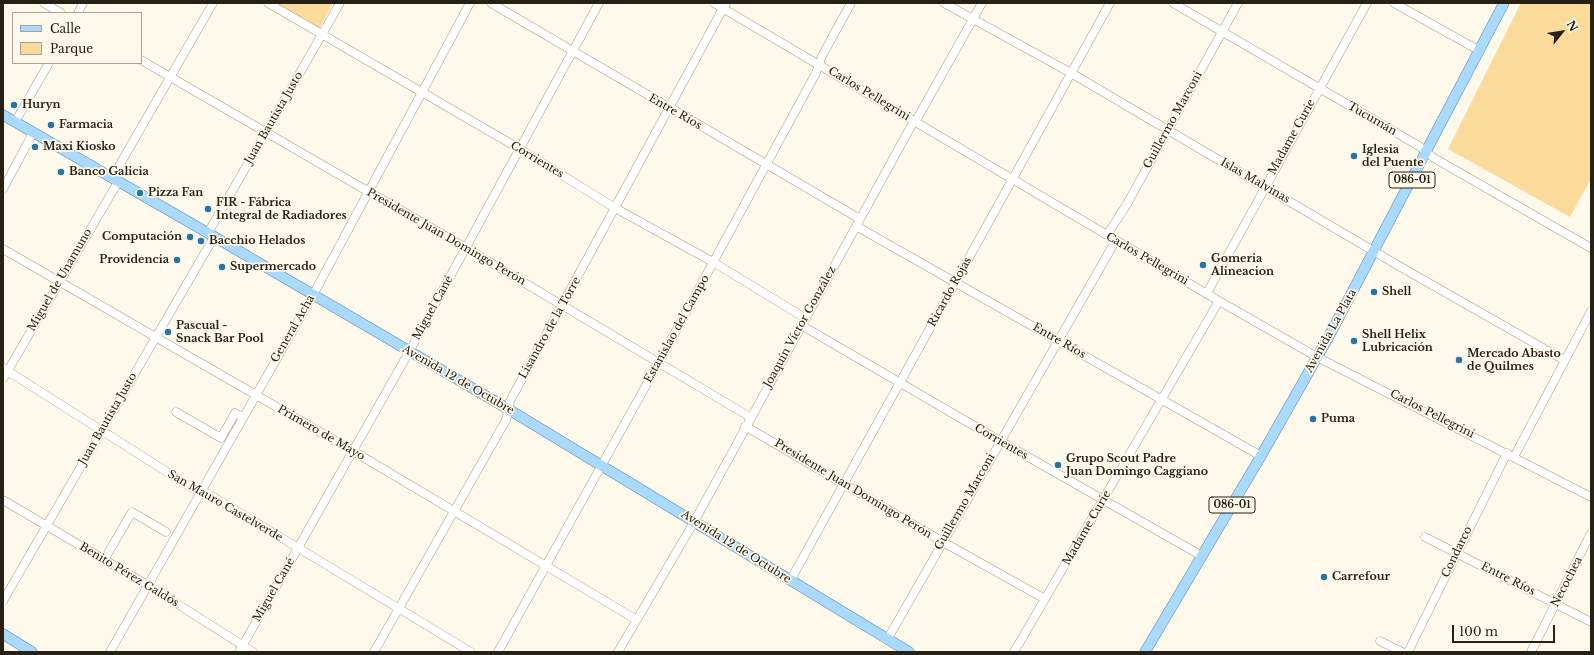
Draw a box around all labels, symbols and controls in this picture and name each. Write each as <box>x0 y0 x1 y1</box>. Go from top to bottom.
legend <box>12 12 142 64</box>
north arrow <box>1542 12 1582 52</box>
text: N <box>1564 18 1581 34</box>
text: Calle <box>50 21 81 36</box>
text: Parque <box>50 41 93 56</box>
street label: Carlos Pellegrini <box>826 64 912 124</box>
street label: Guillermo Marconi <box>1141 69 1205 171</box>
street label: Juan Bautista Justo <box>242 70 306 166</box>
street label: Entre Ríos <box>646 92 704 132</box>
street label: Madame Curie <box>1266 97 1318 177</box>
place label: Huryn <box>22 98 61 112</box>
marker: Huryn <box>9 100 19 110</box>
street label: Tucumán <box>1345 100 1399 138</box>
place label: Farmacia <box>59 118 113 132</box>
marker: Farmacia <box>46 120 56 130</box>
street label: Corrientes <box>508 139 566 181</box>
place label: Maxi Kiosko <box>43 140 116 154</box>
marker: Maxi Kiosko <box>30 142 40 152</box>
place label: Iglesia del Puente <box>1362 143 1424 169</box>
marker: Iglesia del Puente <box>1349 151 1359 161</box>
street label: Islas Malvinas <box>1218 156 1292 206</box>
place label: Banco Galicia <box>69 165 149 179</box>
marker: Banco Galicia <box>56 167 66 177</box>
road number: 086-01 <box>1389 172 1435 188</box>
place label: Pizza Fan <box>148 186 203 200</box>
street label: Presidente Juan Domingo Perón <box>364 186 528 288</box>
marker: Pizza Fan <box>135 188 145 198</box>
place label: FIR - Fábrica Integral de Radiadores <box>216 196 347 222</box>
marker: FIR - Fábrica Integral de Radiadores <box>203 204 213 214</box>
street label: Miguel de Unamuno <box>25 226 95 334</box>
place label: Computación <box>102 230 182 244</box>
street label: Carlos Pellegrini <box>1103 230 1191 288</box>
marker: Computación <box>185 232 195 242</box>
place label: Bacchio Helados <box>209 234 305 248</box>
marker: Bacchio Helados <box>196 236 206 246</box>
place label: Gomeria Alineacion <box>1211 252 1274 278</box>
place label: Providencia <box>99 253 169 267</box>
marker: Providencia <box>172 255 182 265</box>
street label: Ricardo Rojas <box>925 255 975 329</box>
place label: Supermercado <box>230 260 316 274</box>
marker: Gomeria Alineacion <box>1198 260 1208 270</box>
marker: Supermercado <box>217 262 227 272</box>
street label: Joaquín Víctor González <box>761 264 839 390</box>
street label: Estanislao del Campo <box>642 273 712 385</box>
street label: Miguel Cané <box>410 274 456 342</box>
street label: Lisandro de la Torre <box>516 275 584 381</box>
place label: Shell <box>1382 285 1411 299</box>
street label: Avenida La Plata <box>1303 287 1359 375</box>
marker: Shell <box>1369 287 1379 297</box>
street label: General Acha <box>268 293 318 365</box>
place label: Pascual - Snack Bar Pool <box>176 319 264 345</box>
street label: Entre Ríos <box>1030 321 1088 361</box>
marker: Pascual - Snack Bar Pool <box>163 327 173 337</box>
place label: Shell Helix Lubricación <box>1362 328 1433 354</box>
marker: Shell Helix Lubricación <box>1349 336 1359 346</box>
street label: Avenida 12 de Octubre <box>400 343 516 417</box>
place label: Mercado Abasto de Quilmes <box>1467 347 1561 373</box>
marker: Mercado Abasto de Quilmes <box>1454 355 1464 365</box>
street label: Juan Bautista Justo <box>76 371 140 467</box>
street label: Carlos Pellegrini <box>1388 387 1476 441</box>
street label: Primero de Mayo <box>275 403 367 463</box>
place label: Puma <box>1321 412 1355 426</box>
marker: Puma <box>1308 414 1318 424</box>
street label: Corrientes <box>972 421 1030 463</box>
street label: Presidente Juan Domingo Perón <box>772 437 934 541</box>
street label: Guillermo Marconi <box>932 451 998 553</box>
place label: Grupo Scout Padre Juan Domingo Caggiano <box>1066 452 1208 478</box>
marker: Grupo Scout Padre Juan Domingo Caggiano <box>1053 460 1063 470</box>
street label: San Mauro Castelverde <box>165 468 285 544</box>
street label: Madame Curie <box>1060 488 1114 568</box>
road number: 086-01 <box>1209 497 1255 513</box>
street label: Avenida 12 de Octubre <box>679 508 793 586</box>
street label: Condarco <box>1439 524 1475 580</box>
street label: Benito Pérez Galdós <box>77 540 181 610</box>
street label: Necochea <box>1549 555 1585 609</box>
street label: Miguel Cané <box>250 556 298 624</box>
street label: Entre Ríos <box>1479 560 1537 598</box>
place label: Carrefour <box>1332 570 1390 584</box>
marker: Carrefour <box>1319 572 1329 582</box>
scale bar <box>1454 617 1557 643</box>
text: 100 m <box>1459 624 1498 639</box>

